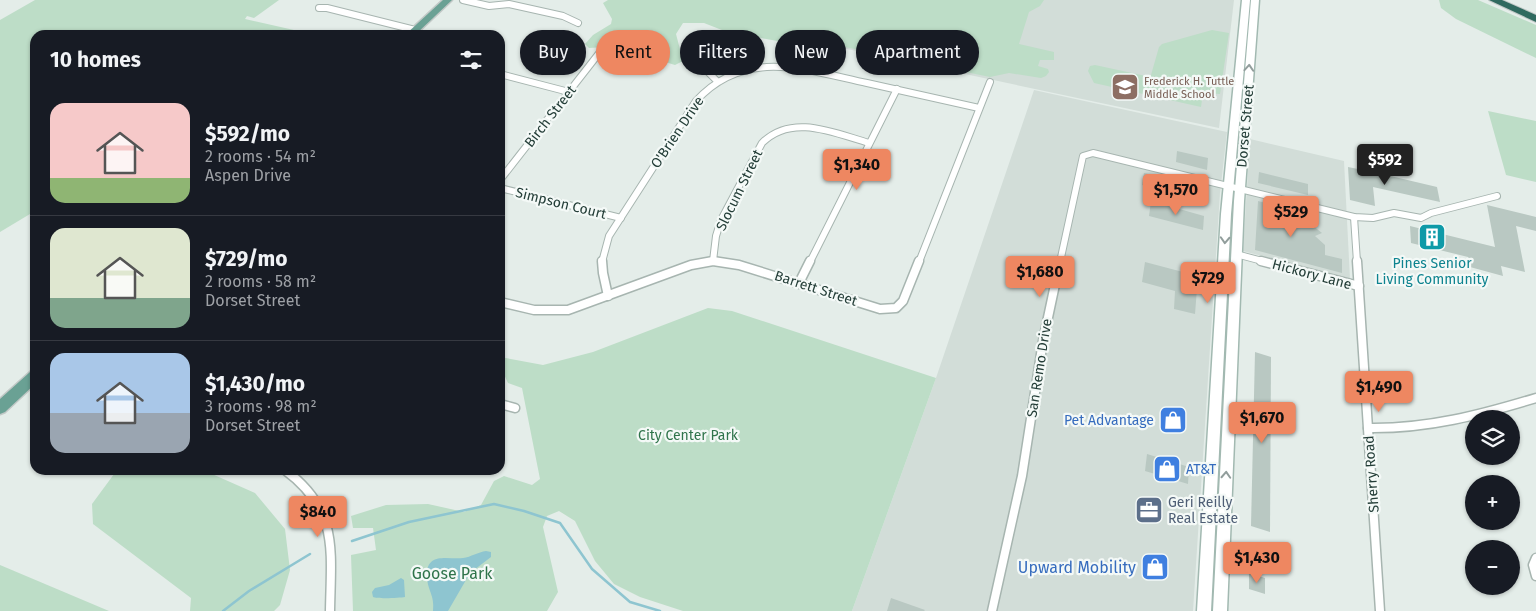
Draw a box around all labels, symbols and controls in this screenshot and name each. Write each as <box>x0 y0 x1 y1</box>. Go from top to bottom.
chip: Buy <box>520 30 586 75</box>
chip: Rent <box>596 30 670 75</box>
chip: Filters <box>680 30 765 75</box>
chip: New <box>775 30 846 75</box>
chip: Apartment <box>856 30 979 75</box>
icon: filters <box>457 46 485 74</box>
text: 10 homes <box>50 47 141 73</box>
one-way arrow <box>1244 64 1255 72</box>
school or university icon: Frederick H. Tuttle Middle School <box>1110 72 1140 102</box>
place label: Frederick H. Tuttle Middle School <box>1144 75 1234 101</box>
street label: Birch Street <box>521 81 580 151</box>
street label: Dorset Street <box>1233 83 1258 168</box>
street label: O'Brien Drive <box>647 93 708 171</box>
text: $592/mo <box>205 121 290 147</box>
icon: home <box>90 123 150 183</box>
pin: $592 <box>1355 144 1415 186</box>
street label: Slocum Street <box>712 146 767 234</box>
text: 2 rooms · 54 m² <box>205 147 316 166</box>
pin: $1,340 <box>816 148 898 191</box>
text: $592 <box>1368 150 1402 169</box>
text: $1,340 <box>834 155 880 174</box>
text: Aspen Drive <box>205 166 291 185</box>
pin: $1,570 <box>1135 174 1217 216</box>
text: $1,570 <box>1154 180 1198 199</box>
street label: Simpson Court <box>514 184 609 223</box>
pin: $529 <box>1261 196 1321 238</box>
text: $529 <box>1274 202 1308 221</box>
building icon: Pines Senior Living Community <box>1417 222 1447 252</box>
one-way arrow <box>1219 237 1230 245</box>
text: $729/mo <box>205 246 288 272</box>
icon: home <box>90 248 150 308</box>
place label: Pines Senior Living Community <box>1376 255 1489 288</box>
pin: $1,680 <box>999 256 1081 298</box>
street label: Hickory Lane <box>1270 256 1354 293</box>
text: $1,680 <box>1017 262 1064 281</box>
pin: $729 <box>1178 262 1238 304</box>
street label: Barrett Street <box>772 267 860 310</box>
text: $729 <box>1192 268 1224 287</box>
text: 2 rooms · 58 m² <box>205 272 316 291</box>
text: Dorset Street <box>205 291 300 310</box>
street label: San Remo Drive <box>1023 317 1056 419</box>
pin: $1,490 <box>1338 370 1420 413</box>
text: $1,430/mo <box>205 371 305 397</box>
icon: home <box>90 373 150 433</box>
text: $1,490 <box>1356 377 1402 396</box>
text: 3 rooms · 98 m² <box>205 397 317 416</box>
pin: $1,670 <box>1221 402 1303 444</box>
shop icon: Pet Advantage <box>1158 405 1188 435</box>
text: $1,670 <box>1240 408 1284 427</box>
map controls <box>1465 410 1520 595</box>
button: layers <box>1465 410 1520 465</box>
place label: Pet Advantage <box>1064 412 1154 429</box>
text: Dorset Street <box>205 416 300 435</box>
park label: City Center Park <box>638 427 739 444</box>
street label: Sherry Road <box>1360 435 1383 513</box>
shop icon: AT&T <box>1152 454 1182 484</box>
place label: AT&T <box>1186 461 1217 478</box>
one-way arrow <box>1220 471 1231 479</box>
button: + <box>1465 475 1520 530</box>
place label: Geri Reilly Real Estate <box>1168 494 1238 527</box>
office icon: Geri Reilly Real Estate <box>1134 495 1164 525</box>
pin: $840 <box>288 496 348 538</box>
text: $840 <box>300 502 336 521</box>
button: − <box>1465 540 1520 595</box>
pin: $1,430 <box>1216 542 1298 584</box>
text: $1,430 <box>1234 548 1280 567</box>
shop icon: Upward Mobility <box>1140 552 1170 582</box>
place label: Upward Mobility <box>1018 558 1136 577</box>
park label: Goose Park <box>412 564 493 583</box>

